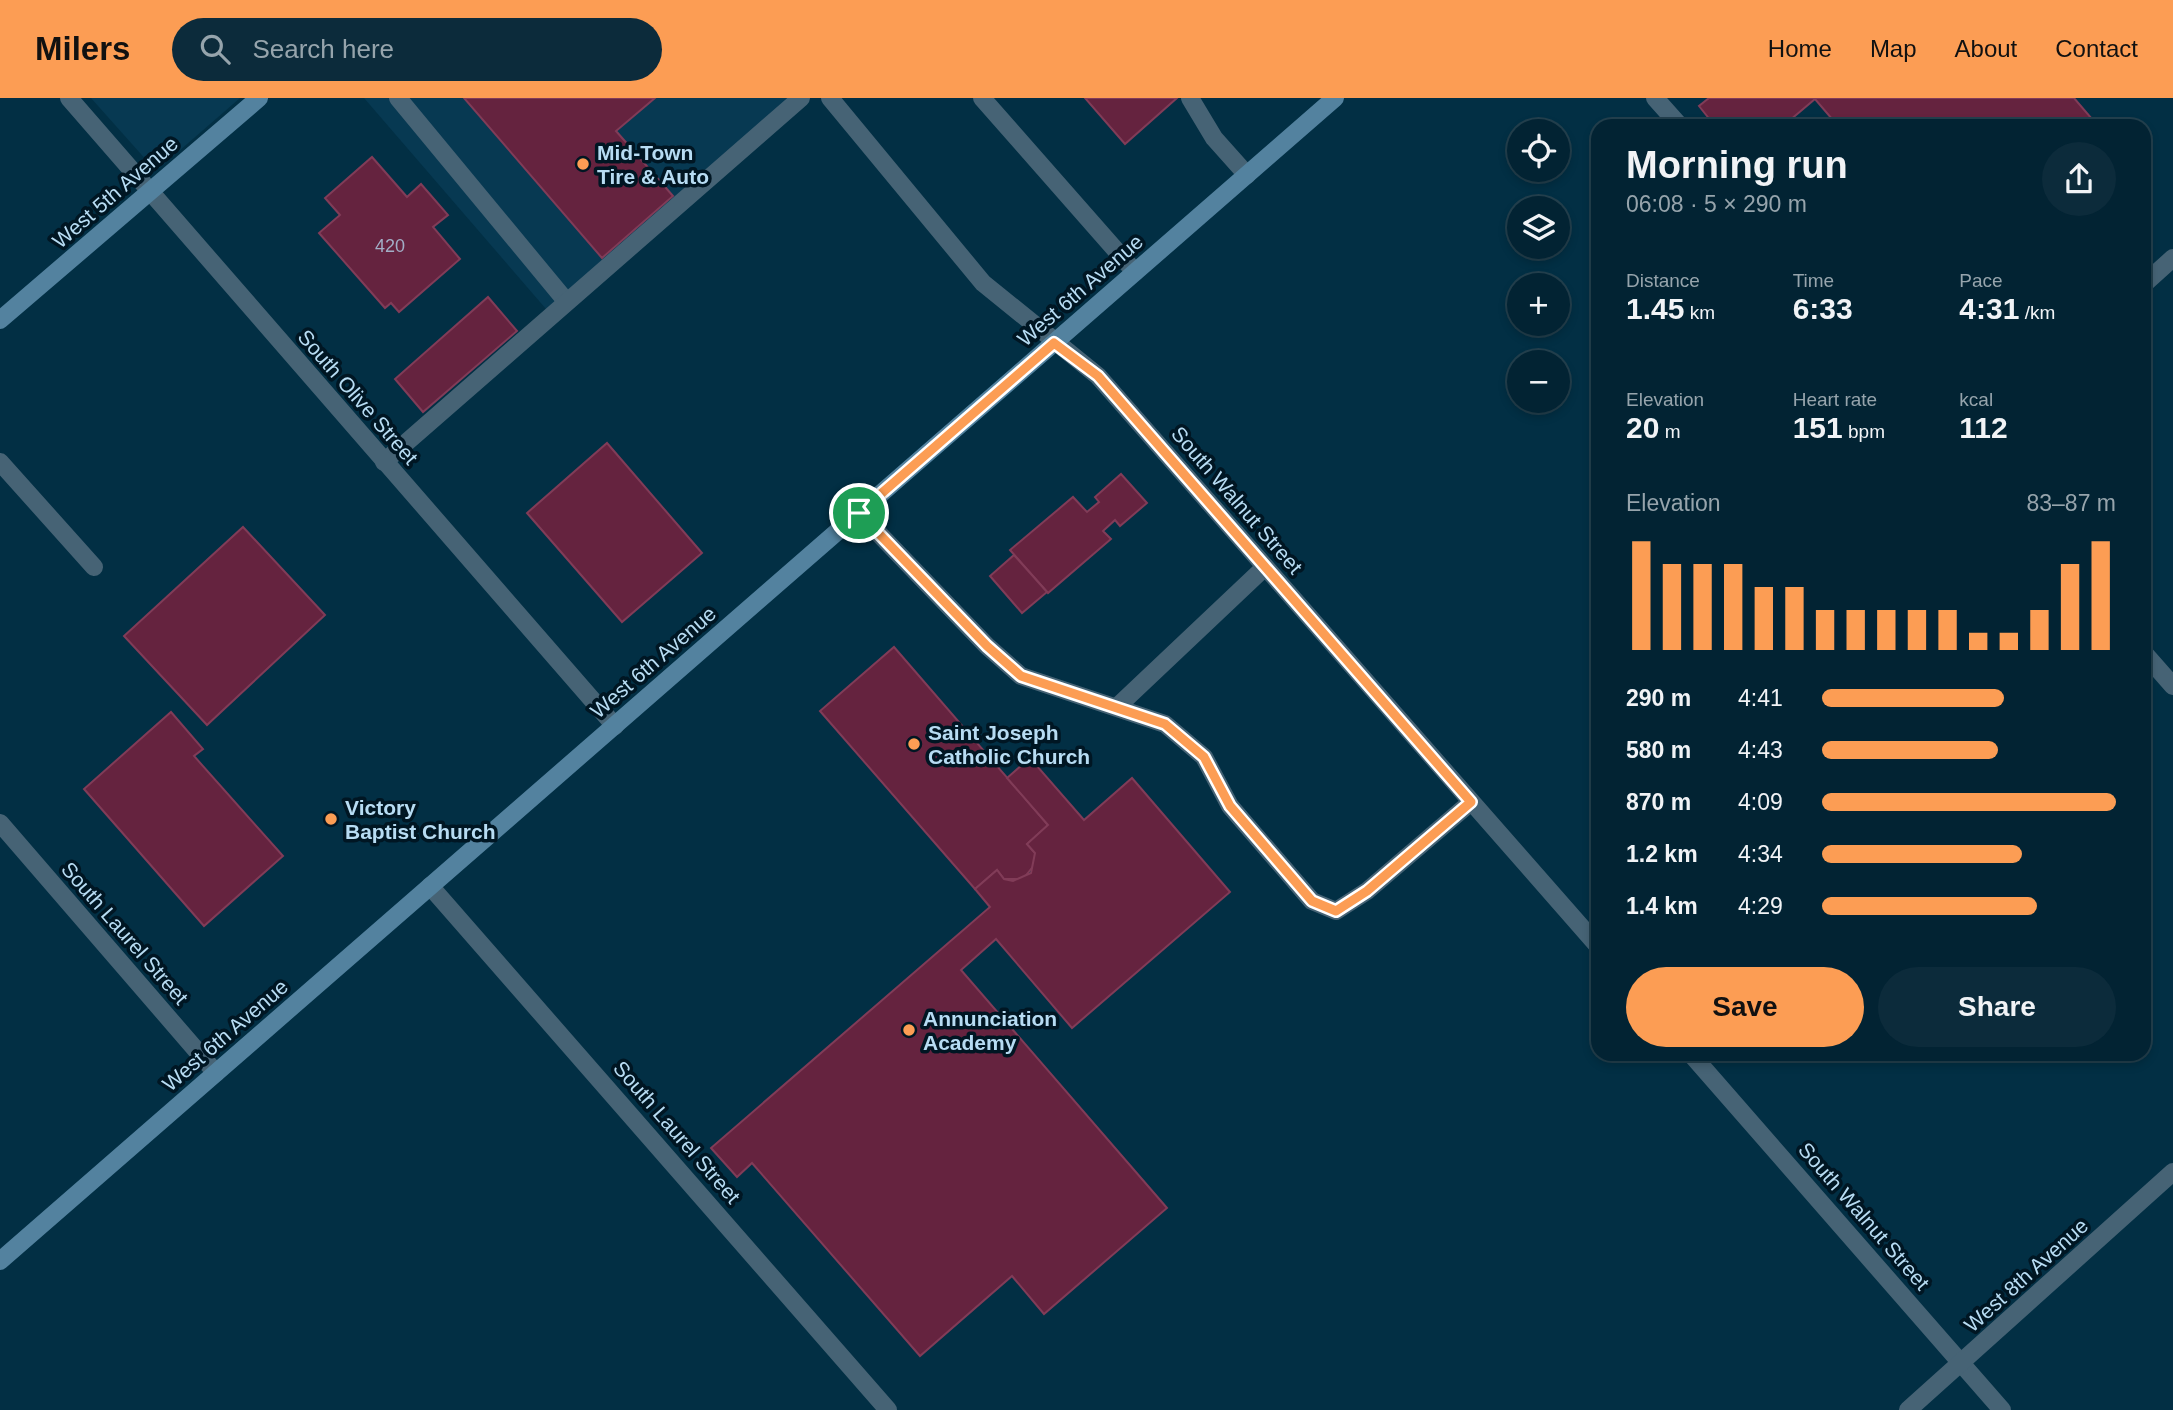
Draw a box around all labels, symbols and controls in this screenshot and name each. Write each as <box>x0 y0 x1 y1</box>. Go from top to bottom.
search box <box>172 18 662 81</box>
text: Milers <box>35 30 130 67</box>
icon: search <box>196 30 234 68</box>
text: Search here <box>252 34 394 64</box>
text: Home <box>1768 35 1832 62</box>
text: Map <box>1870 35 1917 62</box>
text: About <box>1955 35 2017 62</box>
text: Contact <box>2055 35 2138 62</box>
map controls <box>1507 119 1570 413</box>
button: locate <box>1507 119 1570 182</box>
street label: West 5th Avenue <box>48 131 182 253</box>
place label: Mid-Town Tire & Auto <box>597 141 709 188</box>
button: share <box>2042 142 2116 216</box>
text: Morning run <box>1626 144 1848 186</box>
marker: Mid-Town Tire & Auto <box>575 156 591 172</box>
text: 06:08 · 5 × 290 m <box>1626 191 1807 217</box>
button: layers <box>1507 196 1570 259</box>
street label: West 6th Avenue <box>1013 229 1147 351</box>
house number: 420 <box>375 236 405 256</box>
text: Distance <box>1626 270 1700 291</box>
text: Time <box>1793 270 1834 291</box>
text: Pace <box>1959 270 2003 291</box>
button: + <box>1507 273 1570 336</box>
text: 1.45 <box>1626 292 1684 325</box>
text: 6:33 <box>1793 292 1853 325</box>
text: 4:31 <box>1959 292 2019 325</box>
text: km <box>1684 302 1715 323</box>
text: /km <box>2019 302 2055 323</box>
street label: South Olive Street <box>293 325 423 469</box>
button: − <box>1507 350 1570 413</box>
text: Elevation <box>1626 389 1704 410</box>
text: Heart rate <box>1793 389 1877 410</box>
text: kcal <box>1959 389 1993 410</box>
text: 20 <box>1626 411 1659 444</box>
text: 151 <box>1793 411 1843 444</box>
text: 112 <box>1959 411 2008 444</box>
text: m <box>1659 421 1680 442</box>
text: bpm <box>1843 421 1885 442</box>
street label: South Walnut Street <box>1167 422 1307 578</box>
pin <box>829 483 889 543</box>
text: Elevation <box>1626 490 1721 516</box>
text: 83–87 m <box>2026 490 2116 516</box>
icon: arrive <box>840 494 878 532</box>
street label: West 6th Avenue <box>586 601 720 723</box>
text: 290 m <box>1626 685 1691 711</box>
text: 4:41 <box>1738 685 1783 711</box>
place label: Saint Joseph Catholic Church <box>928 721 1090 768</box>
marker: Saint Joseph Catholic Church <box>906 736 922 752</box>
text: 580 m <box>1626 737 1691 763</box>
text: 4:43 <box>1738 737 1783 763</box>
text: 870 m <box>1626 789 1691 815</box>
text: 4:09 <box>1738 789 1783 815</box>
place label: Victory Baptist Church <box>345 796 496 843</box>
marker: Victory Baptist Church <box>323 811 339 827</box>
text: 1.2 km <box>1626 841 1698 867</box>
text: 4:34 <box>1738 841 1783 867</box>
street label: South Laurel Street <box>57 857 193 1009</box>
text: 1.4 km <box>1626 893 1698 919</box>
text: 4:29 <box>1738 893 1783 919</box>
button: Save <box>1626 967 1864 1047</box>
button: Share <box>1878 967 2116 1047</box>
street label: West 6th Avenue <box>158 974 292 1096</box>
place label: Annunciation Academy <box>923 1007 1057 1054</box>
marker: Annunciation Academy <box>901 1022 917 1038</box>
street label: South Laurel Street <box>609 1056 745 1208</box>
street label: South Walnut Street <box>1794 1138 1934 1294</box>
street label: West 8th Avenue <box>1960 1214 2092 1336</box>

